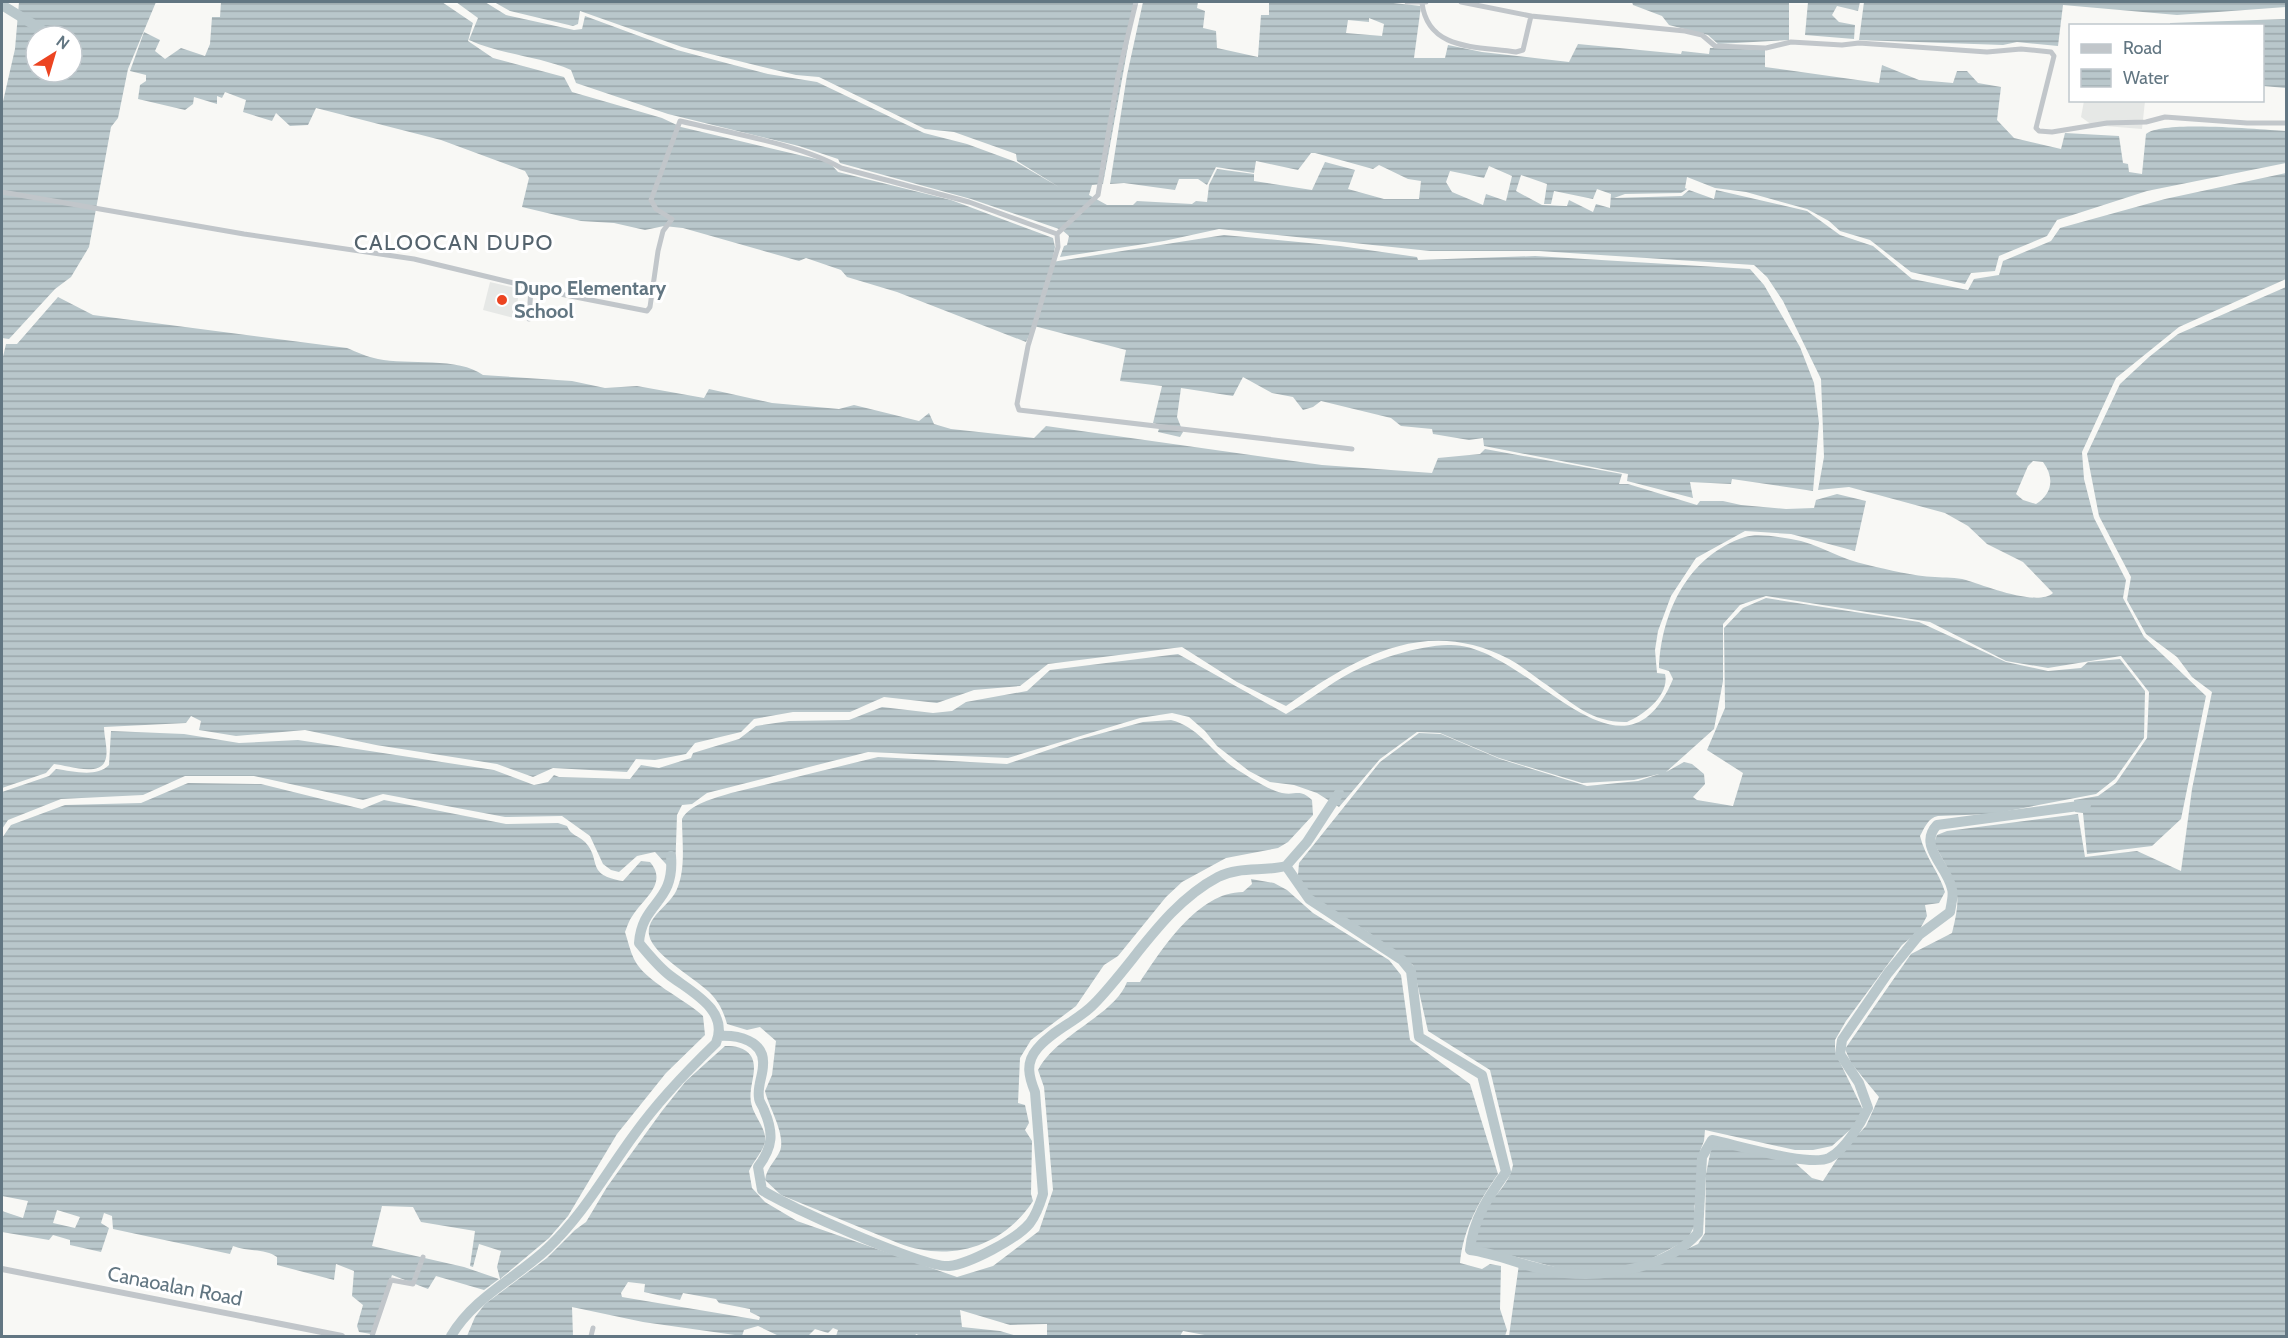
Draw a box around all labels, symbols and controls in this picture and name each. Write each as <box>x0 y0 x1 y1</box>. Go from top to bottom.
north arrow <box>24 24 84 84</box>
legend <box>2069 24 2264 102</box>
text: N <box>52 31 73 53</box>
text: Road <box>2123 37 2162 59</box>
text: Water <box>2123 67 2169 89</box>
district label: CALOOCAN DUPO <box>354 229 554 256</box>
place label: Dupo Elementary School <box>514 276 667 323</box>
marker: Dupo Elementary School <box>495 293 509 307</box>
street label: Canaoalan Road <box>106 1261 244 1311</box>

